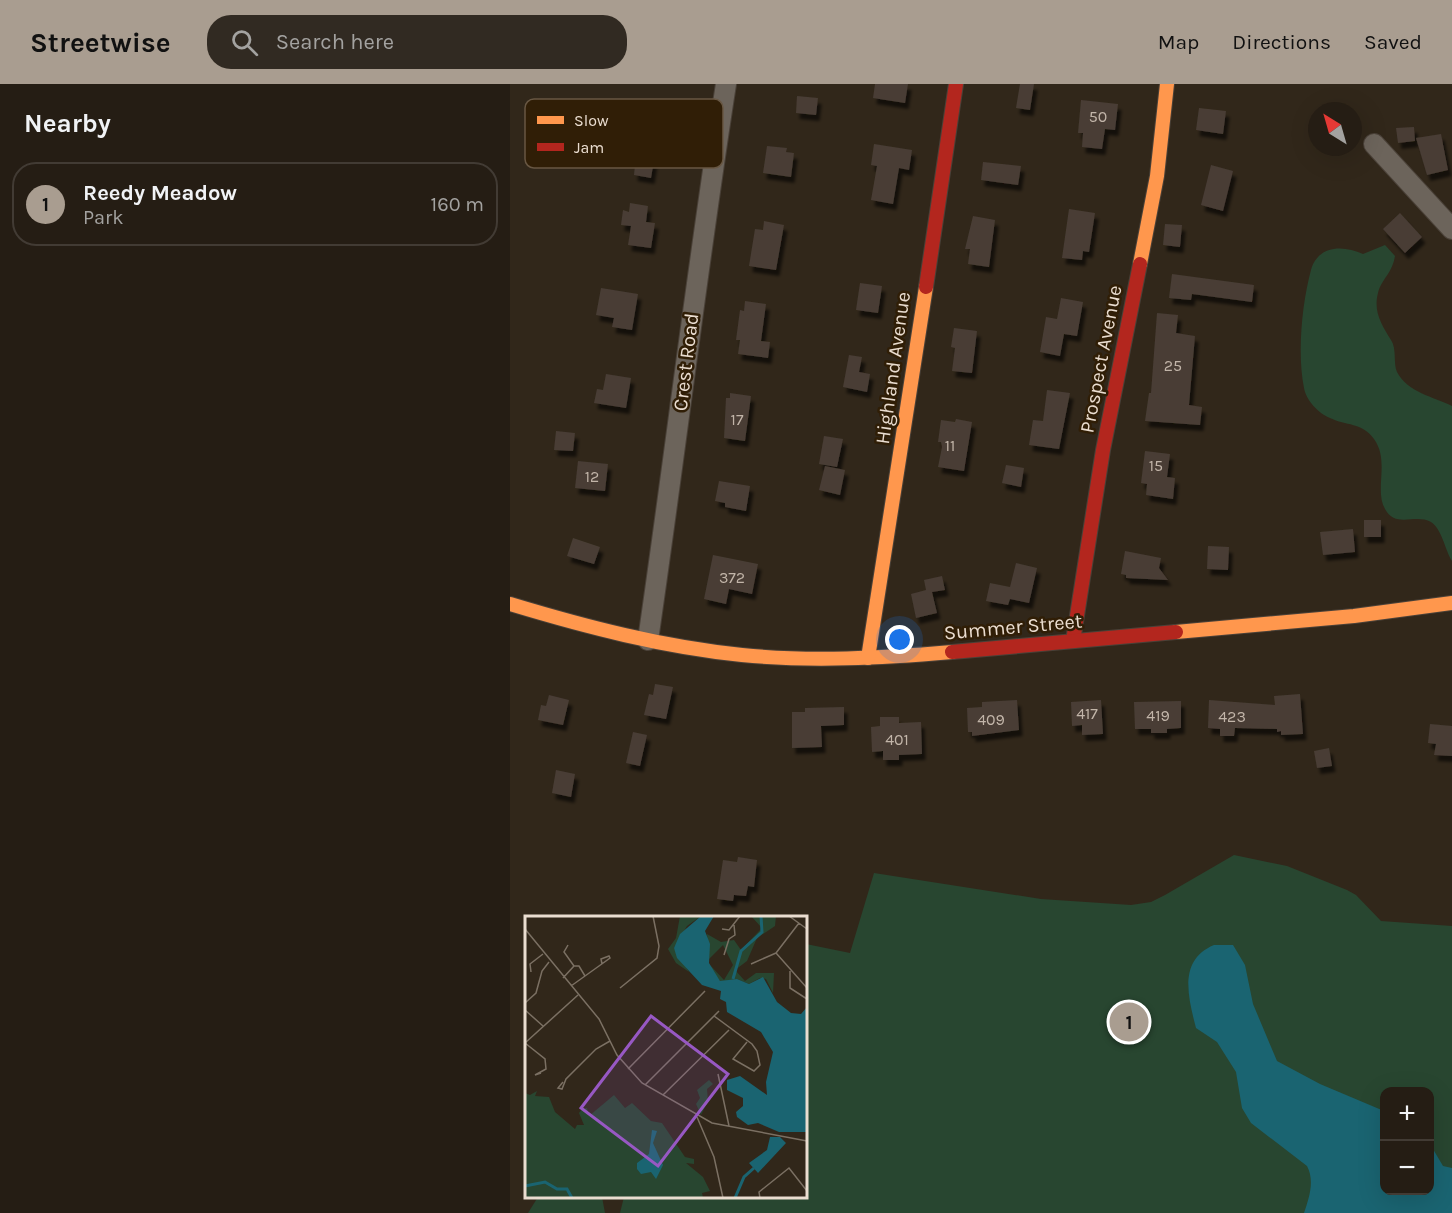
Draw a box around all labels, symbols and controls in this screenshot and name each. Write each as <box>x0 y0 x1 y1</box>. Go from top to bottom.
search box <box>207 15 627 69</box>
text: Streetwise <box>30 26 171 59</box>
icon: search <box>228 26 261 59</box>
text: Search here <box>276 29 394 55</box>
text: Map <box>1158 30 1199 54</box>
text: Directions <box>1232 30 1331 54</box>
text: Saved <box>1364 30 1422 54</box>
legend <box>525 99 723 168</box>
north arrow <box>1308 102 1362 156</box>
house number: 50 <box>1089 107 1107 126</box>
text: Nearby <box>24 108 111 139</box>
text: Slow <box>574 111 609 130</box>
text: Jam <box>574 138 604 157</box>
text: Reedy Meadow <box>83 180 237 206</box>
text: 1 <box>42 193 49 216</box>
text: 160 m <box>431 193 484 216</box>
text: Park <box>83 206 124 229</box>
street label: Prospect Avenue <box>1075 283 1127 435</box>
street label: Highland Avenue <box>871 290 915 446</box>
street label: Crest Road <box>669 312 703 412</box>
house number: 25 <box>1164 356 1182 375</box>
house number: 17 <box>731 410 744 429</box>
house number: 11 <box>945 436 955 455</box>
house number: 15 <box>1149 456 1163 475</box>
house number: 12 <box>585 467 599 486</box>
house number: 372 <box>719 568 745 587</box>
street label: Summer Street <box>943 609 1084 645</box>
your location <box>885 625 914 654</box>
house number: 417 <box>1076 704 1098 723</box>
house number: 419 <box>1146 706 1170 725</box>
house number: 423 <box>1218 707 1246 726</box>
house number: 409 <box>977 710 1005 729</box>
house number: 401 <box>885 730 909 749</box>
inset map <box>525 916 807 1198</box>
pin: 1 <box>1110 1000 1148 1044</box>
map controls <box>1380 1087 1434 1195</box>
button: + <box>1380 1087 1434 1141</box>
button: − <box>1380 1141 1434 1195</box>

